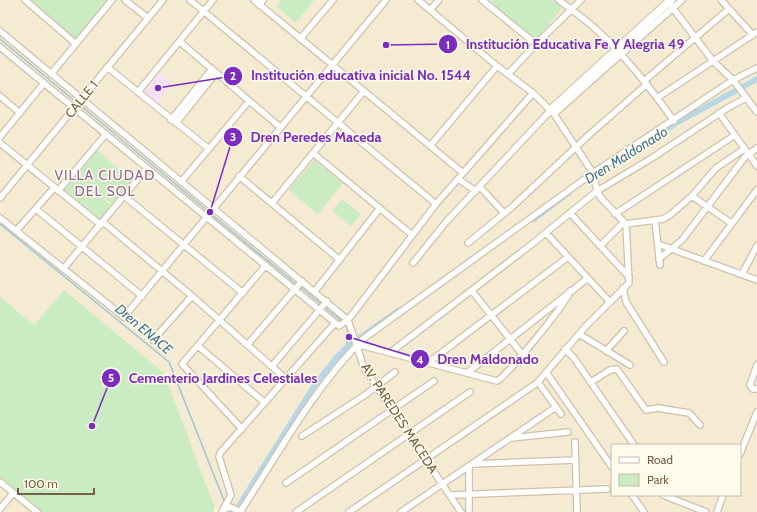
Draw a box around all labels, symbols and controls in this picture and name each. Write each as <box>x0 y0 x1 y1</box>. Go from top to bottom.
callout: Institución Educativa Fe Y Alegria 49 <box>438 31 692 57</box>
text: Institución Educativa Fe Y Alegria 49 <box>466 35 684 53</box>
text: 1 <box>446 37 450 52</box>
callout: Institución educativa inicial No. 1544 <box>223 63 479 89</box>
text: Institución educativa inicial No. 1544 <box>251 66 471 84</box>
text: 2 <box>230 68 236 83</box>
street label: CALLE 1 <box>61 77 101 121</box>
water label: Dren Maldonado <box>581 122 671 188</box>
callout: Dren Peredes Maceda <box>223 124 390 150</box>
text: Dren Peredes Maceda <box>251 128 381 146</box>
text: 3 <box>230 129 236 144</box>
district label: VILLA CIUDAD DEL SOL <box>54 166 156 200</box>
water label: Dren ENACE <box>112 300 177 359</box>
callout: Dren Maldonado <box>410 346 547 372</box>
text: Dren Maldonado <box>437 350 539 368</box>
text: 4 <box>416 352 424 367</box>
street label: AV. PAREDES MACEDA <box>358 360 442 476</box>
callout: Cementerio Jardines Celestiales <box>101 365 325 391</box>
text: Cementerio Jardines Celestiales <box>129 369 317 387</box>
text: 5 <box>108 370 114 385</box>
legend <box>611 444 741 496</box>
text: Road <box>647 452 673 467</box>
scale bar <box>18 470 94 496</box>
text: Park <box>647 472 669 487</box>
text: 100 m <box>24 476 58 491</box>

